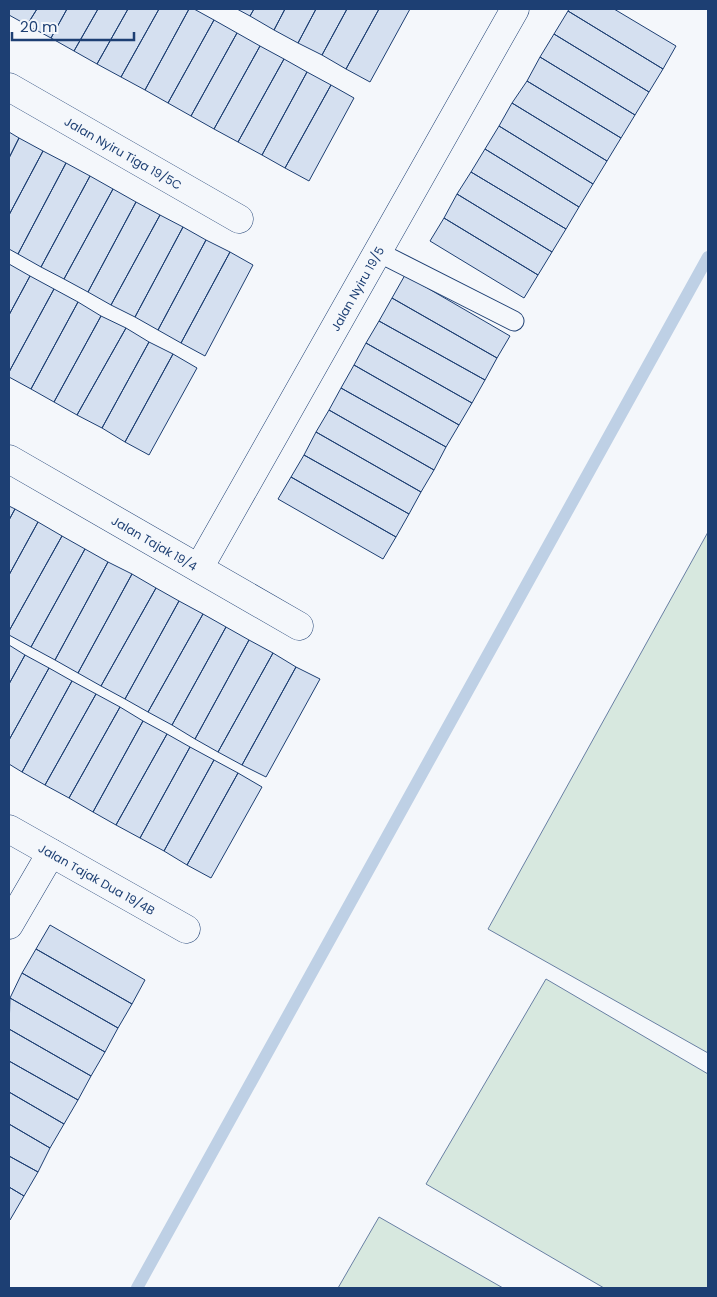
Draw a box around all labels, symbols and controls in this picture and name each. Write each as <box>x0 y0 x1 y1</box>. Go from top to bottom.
scale bar <box>12 10 135 42</box>
text: 20 m <box>20 16 58 37</box>
street label: Jalan Nyiru Tiga 19/5C <box>62 112 185 193</box>
street label: Jalan Nyiru 19/5 <box>326 243 388 334</box>
street label: Jalan Tajak 19/4 <box>109 511 201 574</box>
street label: Jalan Tajak Dua 19/4B <box>36 839 158 918</box>

